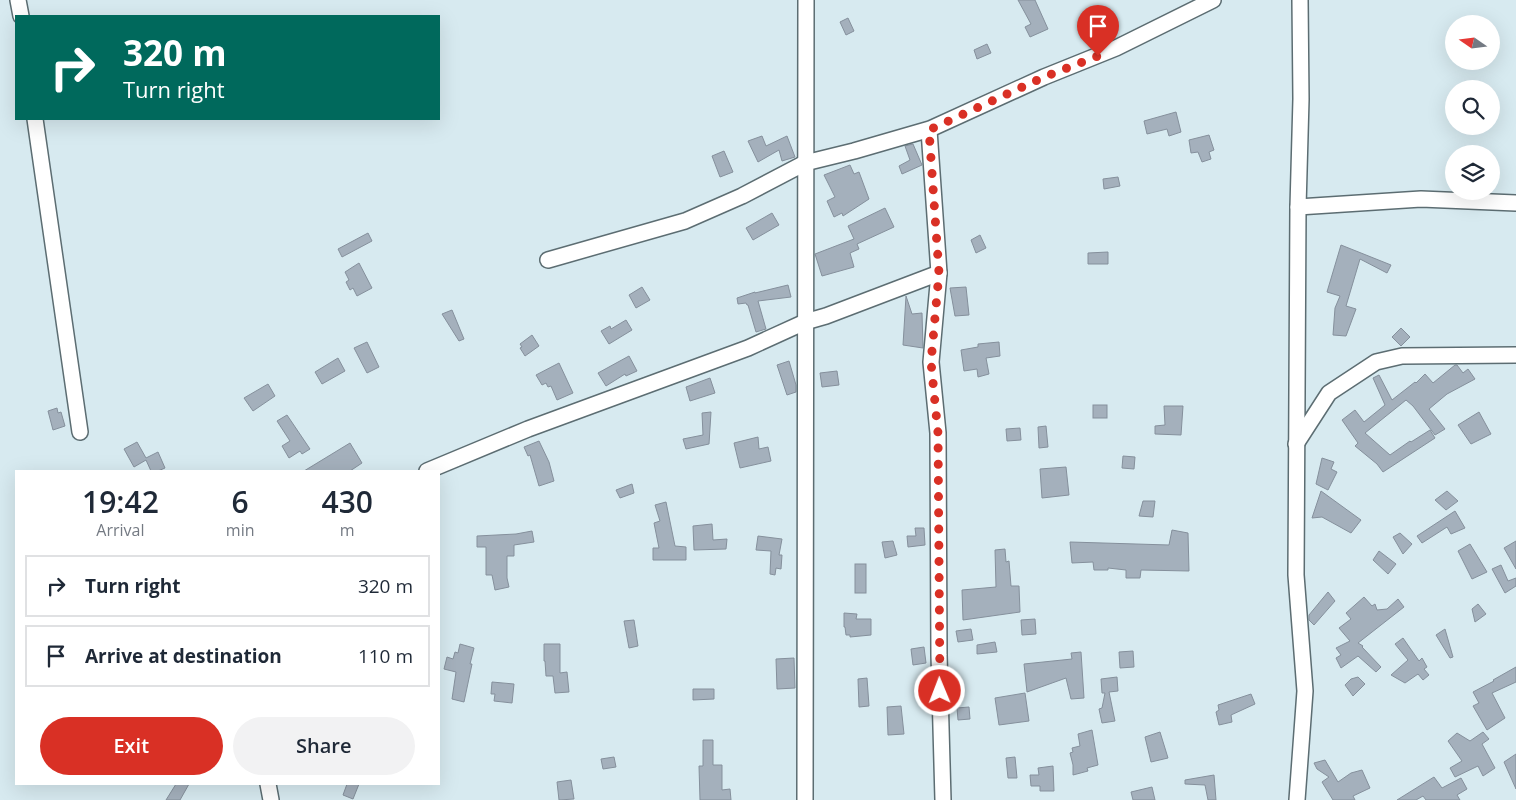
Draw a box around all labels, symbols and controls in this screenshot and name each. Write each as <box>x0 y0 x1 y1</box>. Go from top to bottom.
pin <box>1077 5 1119 56</box>
icon: arrive <box>1084 12 1112 40</box>
north arrow <box>1445 15 1500 70</box>
map controls <box>1445 15 1500 200</box>
text: 320 m <box>123 29 227 76</box>
icon: right <box>40 35 105 100</box>
text: Turn right <box>123 74 225 104</box>
button: search <box>1445 80 1500 135</box>
button: layers <box>1445 145 1500 200</box>
text: 19:42 <box>82 481 159 522</box>
text: 6 <box>232 481 249 522</box>
text: 430 <box>322 481 373 522</box>
text: Arrival <box>96 519 145 541</box>
text: min <box>226 519 255 541</box>
text: m <box>340 519 355 541</box>
icon: right <box>42 572 70 600</box>
text: Turn right <box>85 573 180 599</box>
text: 320 m <box>358 573 413 599</box>
icon: arrive <box>42 642 70 670</box>
text: Arrive at destination <box>85 643 282 669</box>
text: 110 m <box>358 643 413 669</box>
position arrow <box>913 664 965 716</box>
button: Exit <box>40 717 223 775</box>
button: Share <box>233 717 415 775</box>

